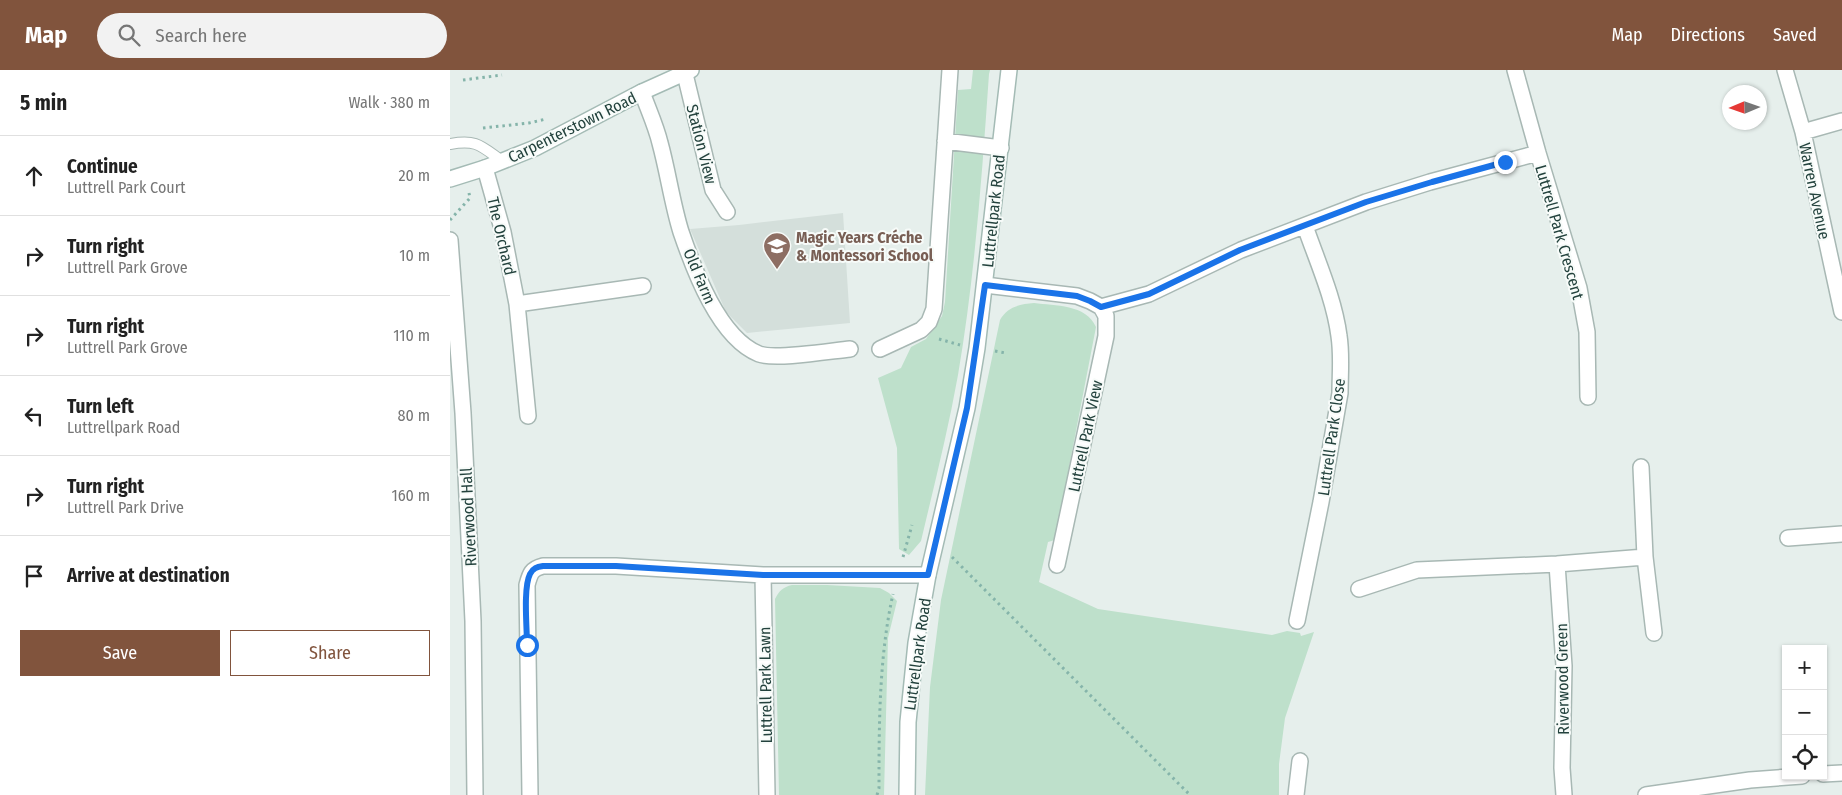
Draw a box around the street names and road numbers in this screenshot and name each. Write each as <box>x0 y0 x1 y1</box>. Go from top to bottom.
street label: Carpenterstown Road <box>505 88 640 167</box>
street label: Station View <box>682 102 721 186</box>
street label: Warren Avenue <box>1795 141 1834 241</box>
street label: Luttrellpark Road <box>978 154 1009 268</box>
street label: Luttrell Park Crescent <box>1531 163 1588 302</box>
street label: The Orchard <box>483 195 520 277</box>
street label: Old Farm <box>679 246 720 307</box>
street label: Luttrell Park Close <box>1314 377 1349 497</box>
street label: Luttrell Park View <box>1064 378 1107 494</box>
street label: Riverwood Hall <box>456 467 481 567</box>
street label: Luttrellpark Road <box>900 597 935 712</box>
street label: Riverwood Green <box>1552 623 1573 735</box>
street label: Luttrell Park Lawn <box>755 626 776 744</box>

